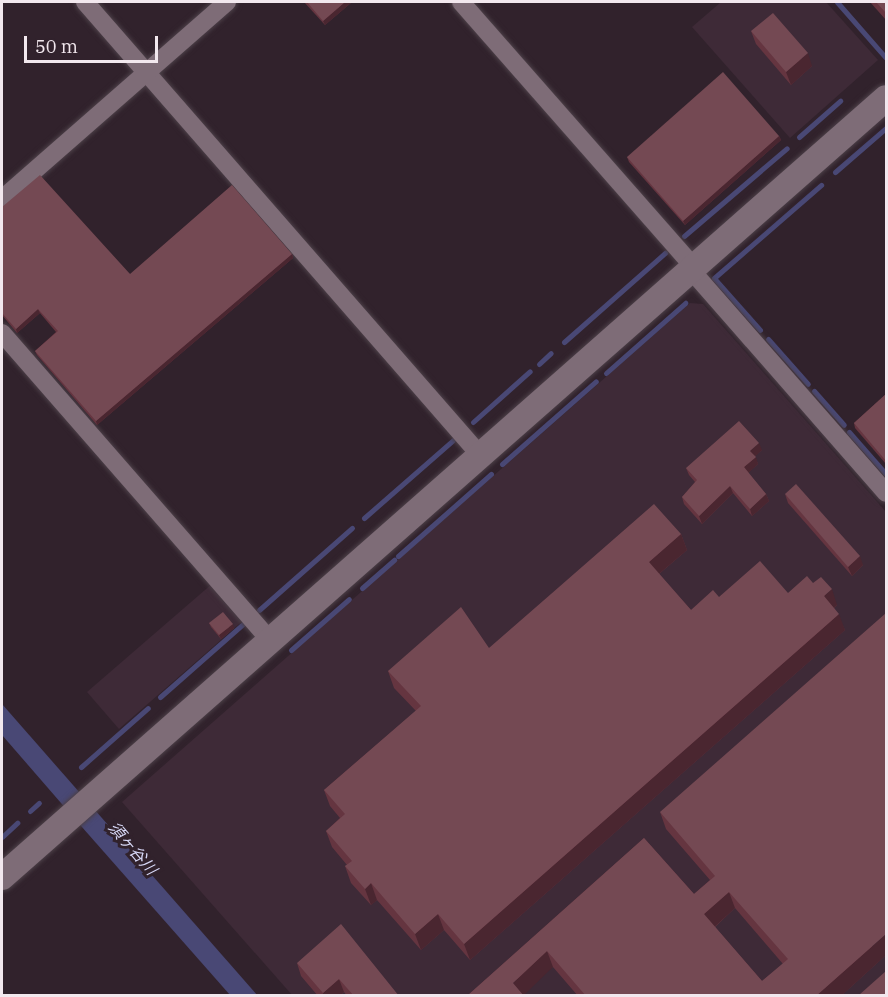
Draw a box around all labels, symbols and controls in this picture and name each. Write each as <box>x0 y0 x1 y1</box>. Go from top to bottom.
scale bar <box>27 24 160 62</box>
text: 50 m <box>35 35 78 58</box>
water label: 須ヶ谷川 <box>105 818 161 878</box>

